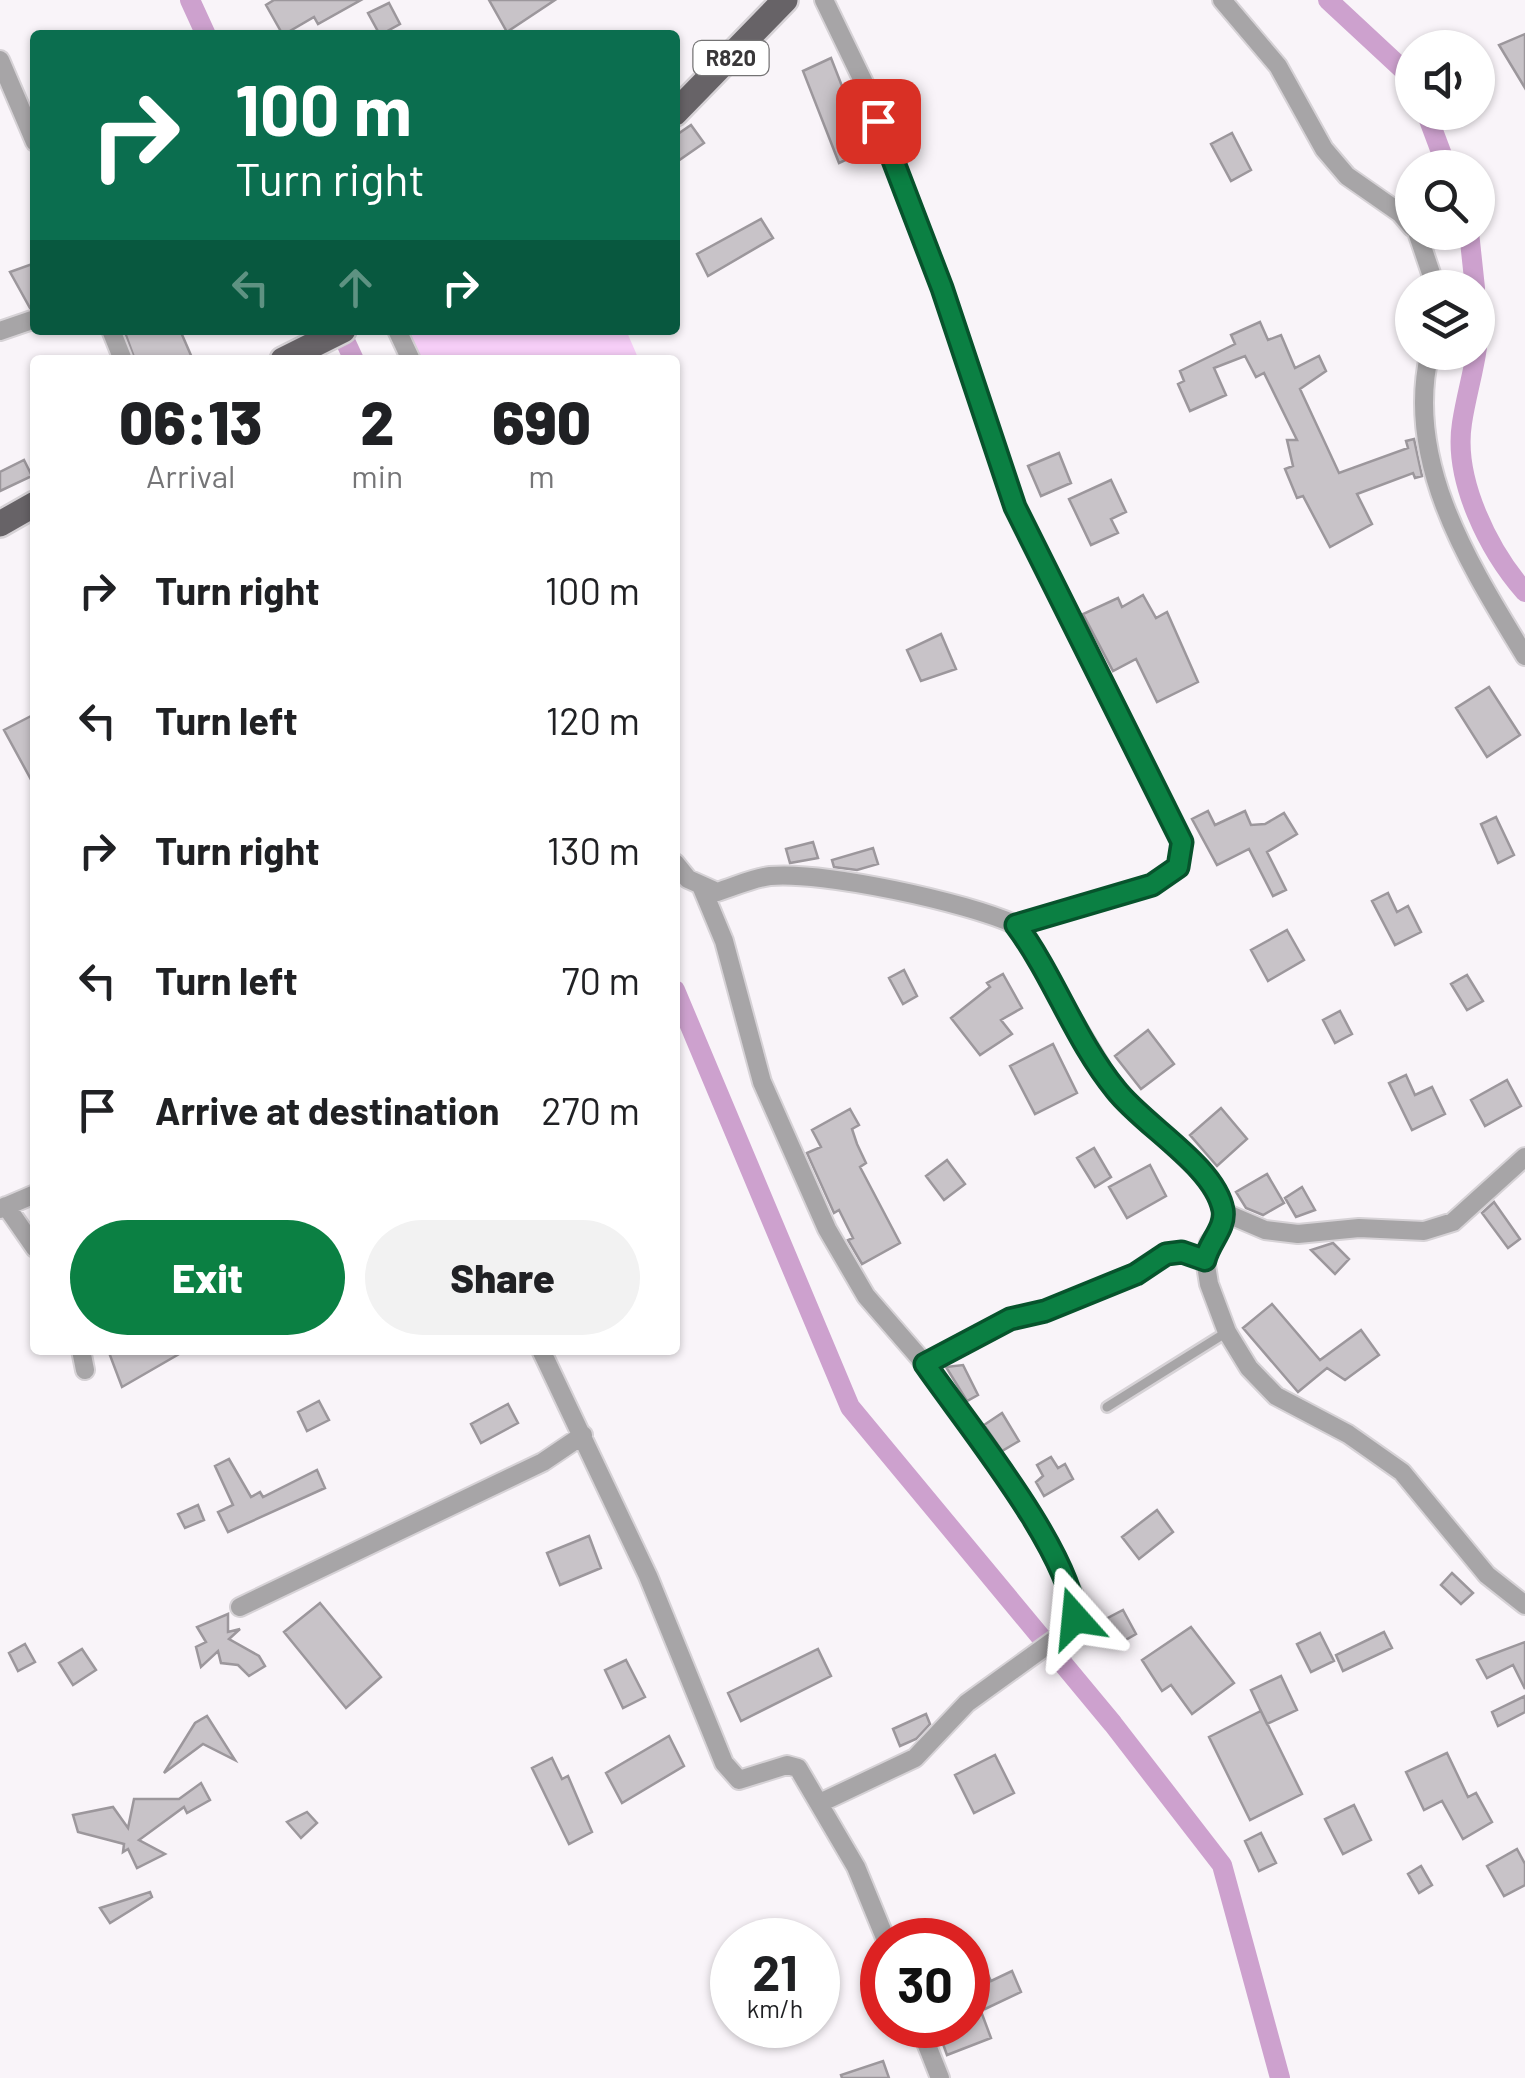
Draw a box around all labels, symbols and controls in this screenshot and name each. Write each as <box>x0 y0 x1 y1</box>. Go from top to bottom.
map controls <box>1395 30 1495 370</box>
button: sound <box>1395 30 1495 130</box>
road number: R820 <box>694 41 768 75</box>
text: 100 m <box>235 66 412 150</box>
icon: right <box>70 70 200 200</box>
pin <box>836 79 921 164</box>
icon: arrive <box>851 94 906 149</box>
button: search <box>1395 150 1495 250</box>
text: Turn right <box>235 151 425 205</box>
icon: left <box>223 260 278 315</box>
icon: ahead <box>328 260 383 315</box>
icon: right <box>433 260 488 315</box>
button: layers <box>1395 270 1495 370</box>
text: 06:13 <box>119 385 262 457</box>
text: 2 <box>360 385 394 457</box>
text: 690 <box>492 385 591 457</box>
text: Arrival <box>146 456 235 494</box>
text: min <box>351 456 403 494</box>
text: m <box>528 456 555 494</box>
icon: right <box>70 563 125 618</box>
text: Turn right <box>155 567 320 613</box>
text: 100 m <box>545 567 640 613</box>
icon: left <box>70 693 125 748</box>
text: Turn left <box>155 697 298 743</box>
text: 120 m <box>546 697 640 743</box>
icon: right <box>70 823 125 878</box>
text: Turn right <box>155 827 320 873</box>
text: 130 m <box>547 827 640 873</box>
icon: left <box>70 953 125 1008</box>
text: Turn left <box>155 957 298 1003</box>
text: 70 m <box>562 957 640 1003</box>
icon: arrive <box>70 1083 125 1138</box>
text: Arrive at destination <box>155 1087 500 1133</box>
text: 270 m <box>541 1087 640 1133</box>
button: Exit <box>70 1220 345 1335</box>
button: Share <box>365 1220 640 1335</box>
position arrow <box>1023 1566 1127 1670</box>
speed limit sign: 30 <box>860 1918 990 2048</box>
text: 21 <box>752 1941 798 2001</box>
text: km/h <box>747 1993 803 2023</box>

